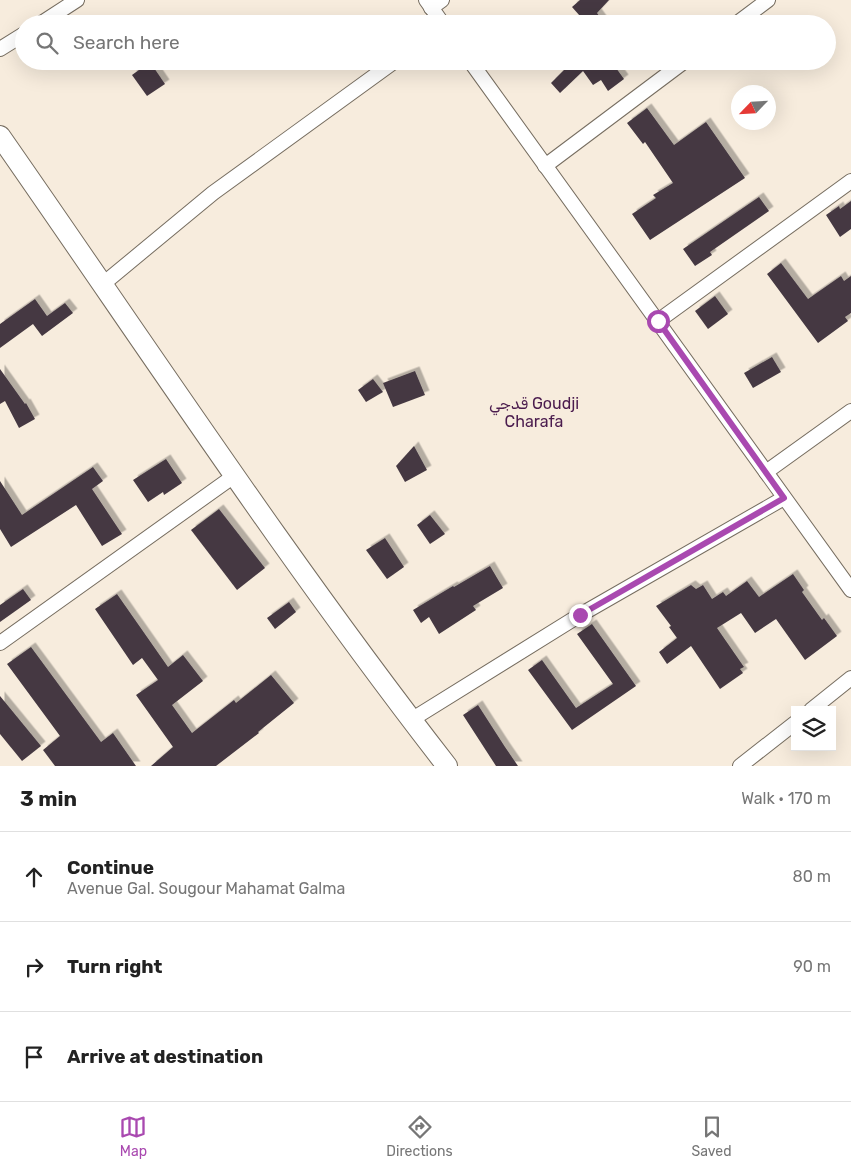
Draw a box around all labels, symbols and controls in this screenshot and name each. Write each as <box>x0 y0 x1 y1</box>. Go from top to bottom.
search box <box>15 15 836 70</box>
icon: search <box>33 29 61 57</box>
text: Search here <box>73 31 180 54</box>
north arrow <box>731 85 776 130</box>
route start <box>647 310 670 333</box>
district label: قدجي Goudji Charafa <box>489 394 579 431</box>
route end <box>569 604 592 627</box>
map controls <box>791 706 836 751</box>
button: layers <box>791 706 836 751</box>
text: 3 min <box>20 786 77 811</box>
text: Walk · 170 m <box>741 789 831 808</box>
text: Continue <box>67 856 154 879</box>
icon: ahead <box>20 863 48 891</box>
text: 80 m <box>793 867 831 886</box>
text: Avenue Gal. Sougour Mahamat Galma <box>67 879 345 898</box>
icon: right <box>20 953 48 981</box>
text: Turn right <box>67 955 162 978</box>
text: 90 m <box>793 957 831 976</box>
icon: arrive <box>20 1043 48 1071</box>
text: Arrive at destination <box>67 1045 263 1068</box>
tab: Map <box>119 1113 147 1160</box>
tab: Directions <box>386 1113 453 1160</box>
tab: Saved <box>692 1113 732 1160</box>

